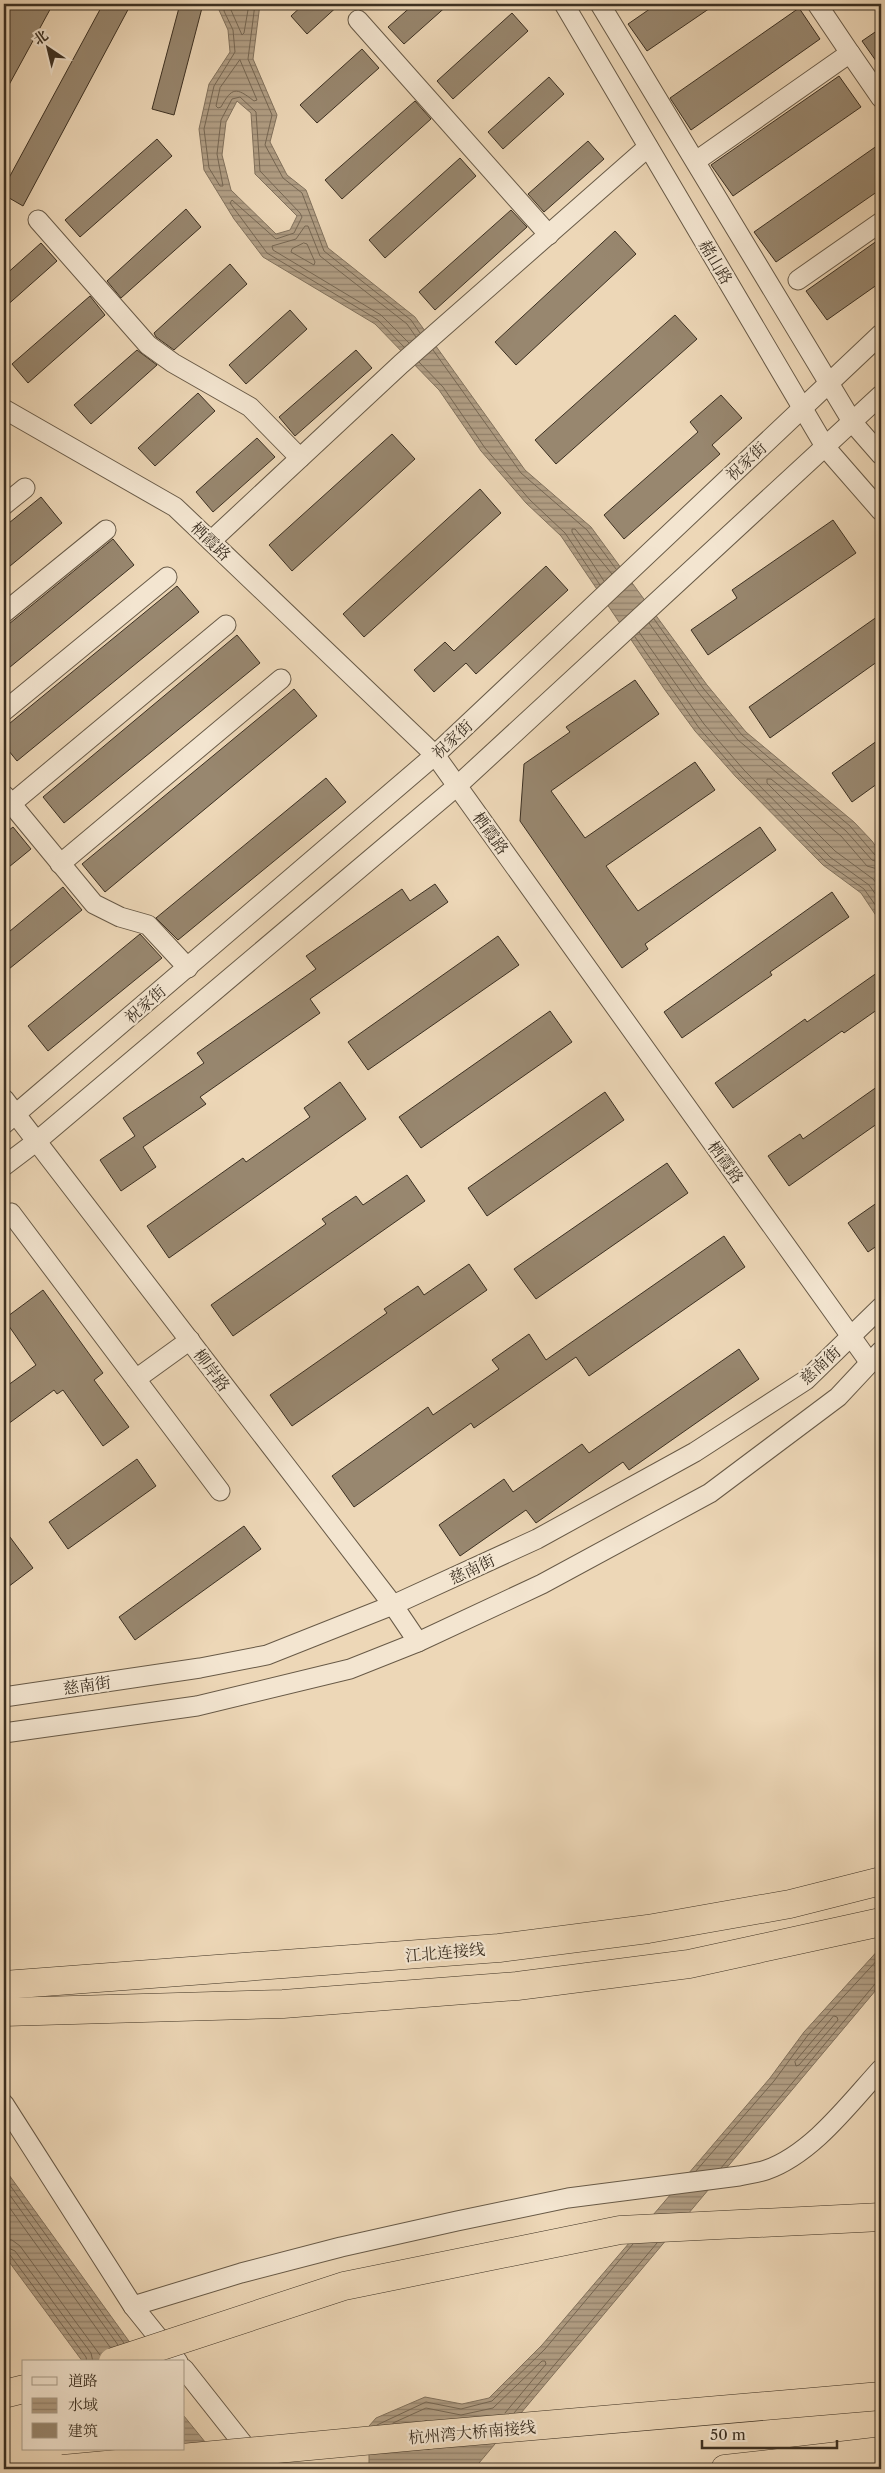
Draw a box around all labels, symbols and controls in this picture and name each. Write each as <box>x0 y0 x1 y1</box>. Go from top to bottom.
north arrow <box>22 22 72 72</box>
text: 北 <box>30 26 51 49</box>
street label: 赭山路 <box>695 236 737 288</box>
street label: 祝家街 <box>722 437 770 485</box>
street label: 栖霞路 <box>187 517 235 565</box>
street label: 祝家街 <box>428 715 476 763</box>
street label: 栖霞路 <box>469 808 513 858</box>
street label: 祝家街 <box>120 981 170 1027</box>
street label: 栖霞路 <box>704 1137 748 1187</box>
street label: 慈南街 <box>795 1342 845 1388</box>
street label: 柳岸路 <box>190 1345 234 1395</box>
street label: 慈南街 <box>446 1550 498 1588</box>
street label: 慈南街 <box>62 1672 112 1698</box>
street label: 江北连接线 <box>404 1939 486 1965</box>
legend <box>22 2360 185 2450</box>
text: 道路 <box>68 2371 98 2390</box>
text: 水域 <box>68 2395 98 2414</box>
street label: 杭州湾大桥南接线 <box>407 2416 537 2448</box>
scale bar <box>702 2418 838 2450</box>
text: 建筑 <box>68 2421 98 2440</box>
text: 50 m <box>710 2425 746 2444</box>

